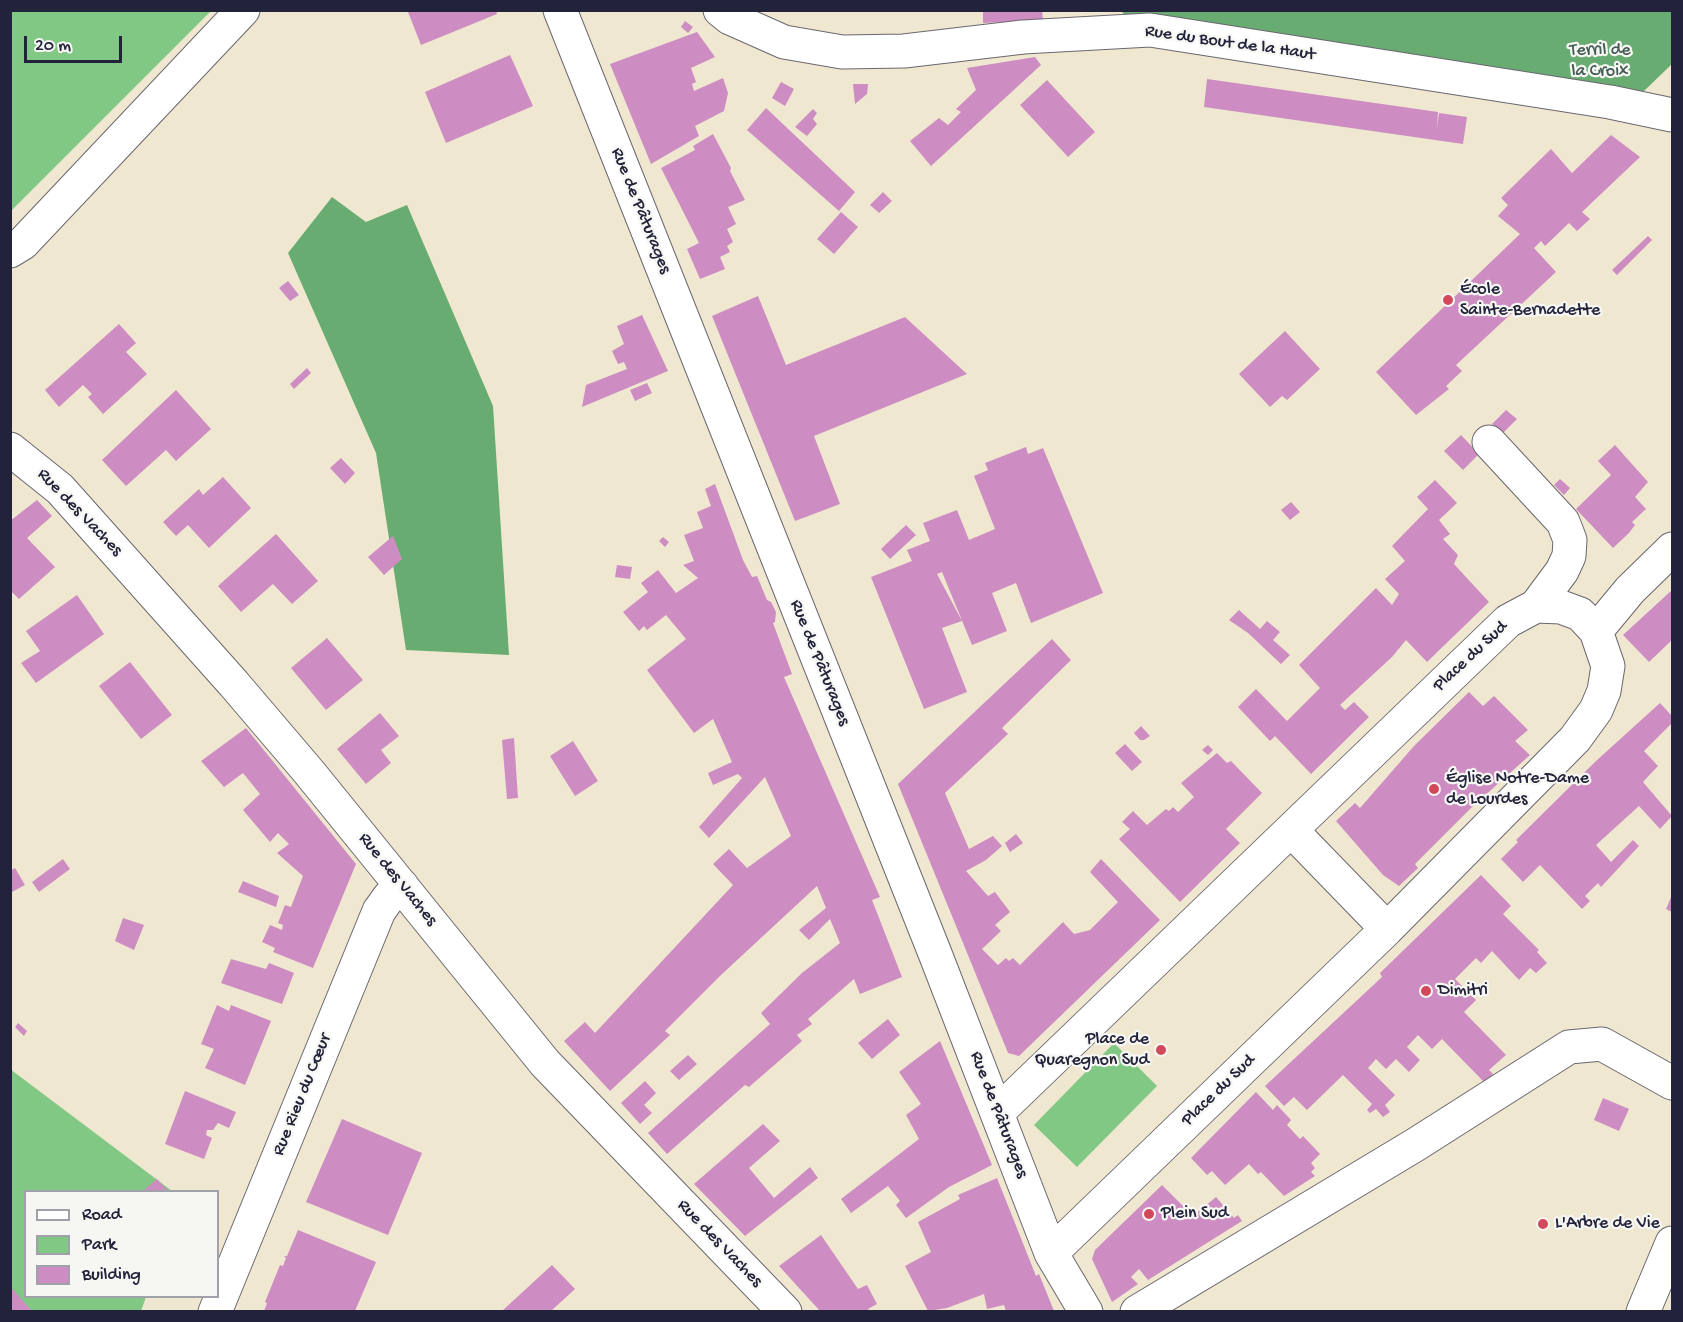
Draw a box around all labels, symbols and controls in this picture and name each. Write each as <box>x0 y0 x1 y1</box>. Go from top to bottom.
street label: Rue du Bout de la Haut <box>1143 21 1317 67</box>
scale bar <box>27 24 124 62</box>
text: 20 m <box>35 36 71 57</box>
park label: Terril de la Croix <box>1570 40 1630 82</box>
street label: Rue de Pâturages <box>605 145 675 277</box>
place label: École Sainte-Bernadette <box>1460 279 1600 322</box>
marker: École Sainte-Bernadette <box>1441 293 1455 307</box>
street label: Rue des Vaches <box>32 465 126 561</box>
street label: Rue de Pâturages <box>784 597 854 729</box>
street label: Place du Sud <box>1429 617 1513 697</box>
place label: Église Notre-Dame de Lourdes <box>1446 768 1589 810</box>
marker: Église Notre-Dame de Lourdes <box>1427 782 1441 796</box>
street label: Rue des Vaches <box>353 829 441 931</box>
place label: Dimitri <box>1438 980 1488 1002</box>
marker: Dimitri <box>1419 984 1433 998</box>
place label: Place de Quaregnon Sud <box>1035 1029 1149 1072</box>
street label: Rue Rieu du Cœur <box>269 1031 337 1159</box>
marker: Place de Quaregnon Sud <box>1154 1043 1168 1057</box>
street label: Rue de Pâturages <box>964 1049 1032 1181</box>
street label: Place du Sud <box>1178 1051 1260 1131</box>
legend <box>24 1190 219 1298</box>
street label: Rue des Vaches <box>672 1196 766 1292</box>
place label: Plein Sud <box>1161 1203 1228 1225</box>
text: Road <box>82 1205 121 1226</box>
marker: Plein Sud <box>1142 1207 1156 1221</box>
place label: L'Arbre de Vie <box>1555 1213 1660 1235</box>
marker: L'Arbre de Vie <box>1536 1217 1550 1231</box>
text: Park <box>82 1235 116 1256</box>
text: Building <box>82 1265 141 1286</box>

